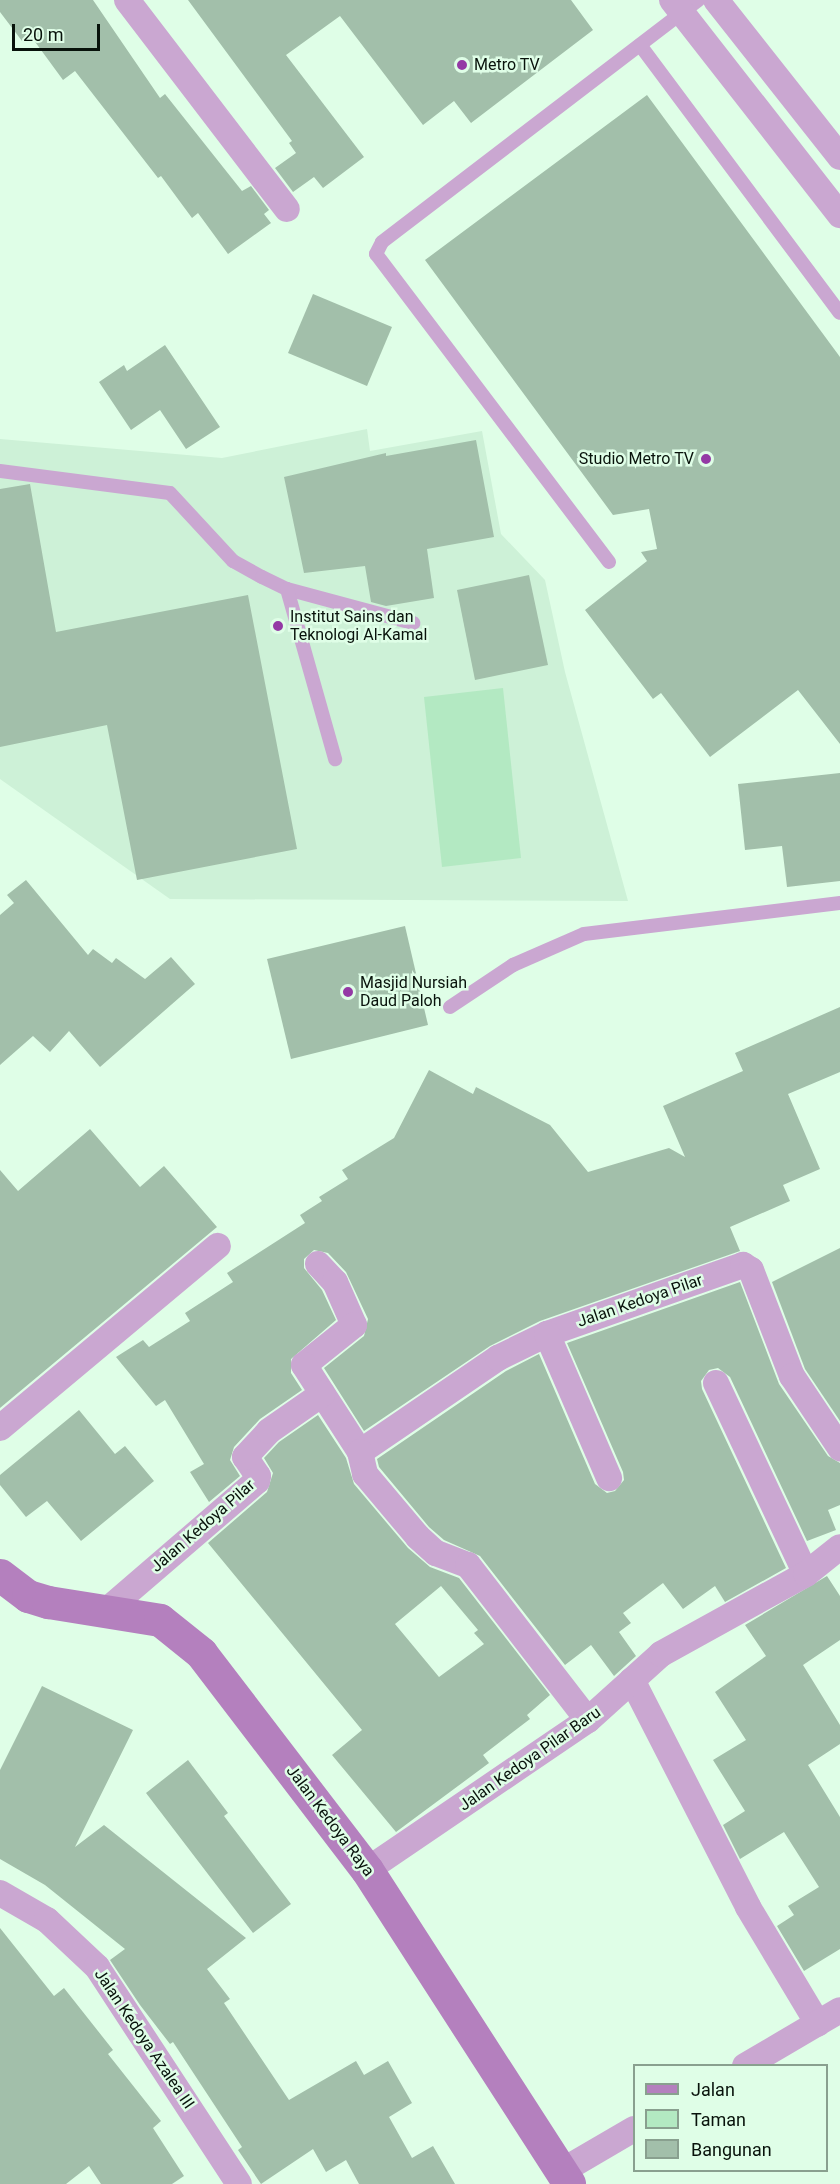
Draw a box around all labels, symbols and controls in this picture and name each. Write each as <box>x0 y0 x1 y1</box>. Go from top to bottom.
scale bar <box>15 12 104 50</box>
text: 20 m <box>23 24 63 45</box>
place label: Metro TV <box>474 55 540 75</box>
marker: Metro TV <box>455 58 469 72</box>
place label: Studio Metro TV <box>579 449 694 469</box>
marker: Studio Metro TV <box>699 452 713 466</box>
place label: Institut Sains dan Teknologi Al-Kamal <box>290 607 427 645</box>
marker: Institut Sains dan Teknologi Al-Kamal <box>271 619 285 633</box>
place label: Masjid Nursiah Daud Paloh <box>360 973 467 1011</box>
marker: Masjid Nursiah Daud Paloh <box>341 985 355 999</box>
street label: Jalan Kedoya Pilar <box>575 1271 705 1331</box>
street label: Jalan Kedoya Pilar <box>147 1476 259 1576</box>
street label: Jalan Kedoya Pilar Baru <box>456 1703 604 1815</box>
street label: Jalan Kedoya Raya <box>282 1762 378 1880</box>
street label: Jalan Kedoya Azalea III <box>90 1965 198 2113</box>
legend <box>633 2064 828 2172</box>
text: Jalan <box>691 2079 735 2100</box>
text: Taman <box>691 2109 746 2130</box>
text: Bangunan <box>691 2139 772 2160</box>

